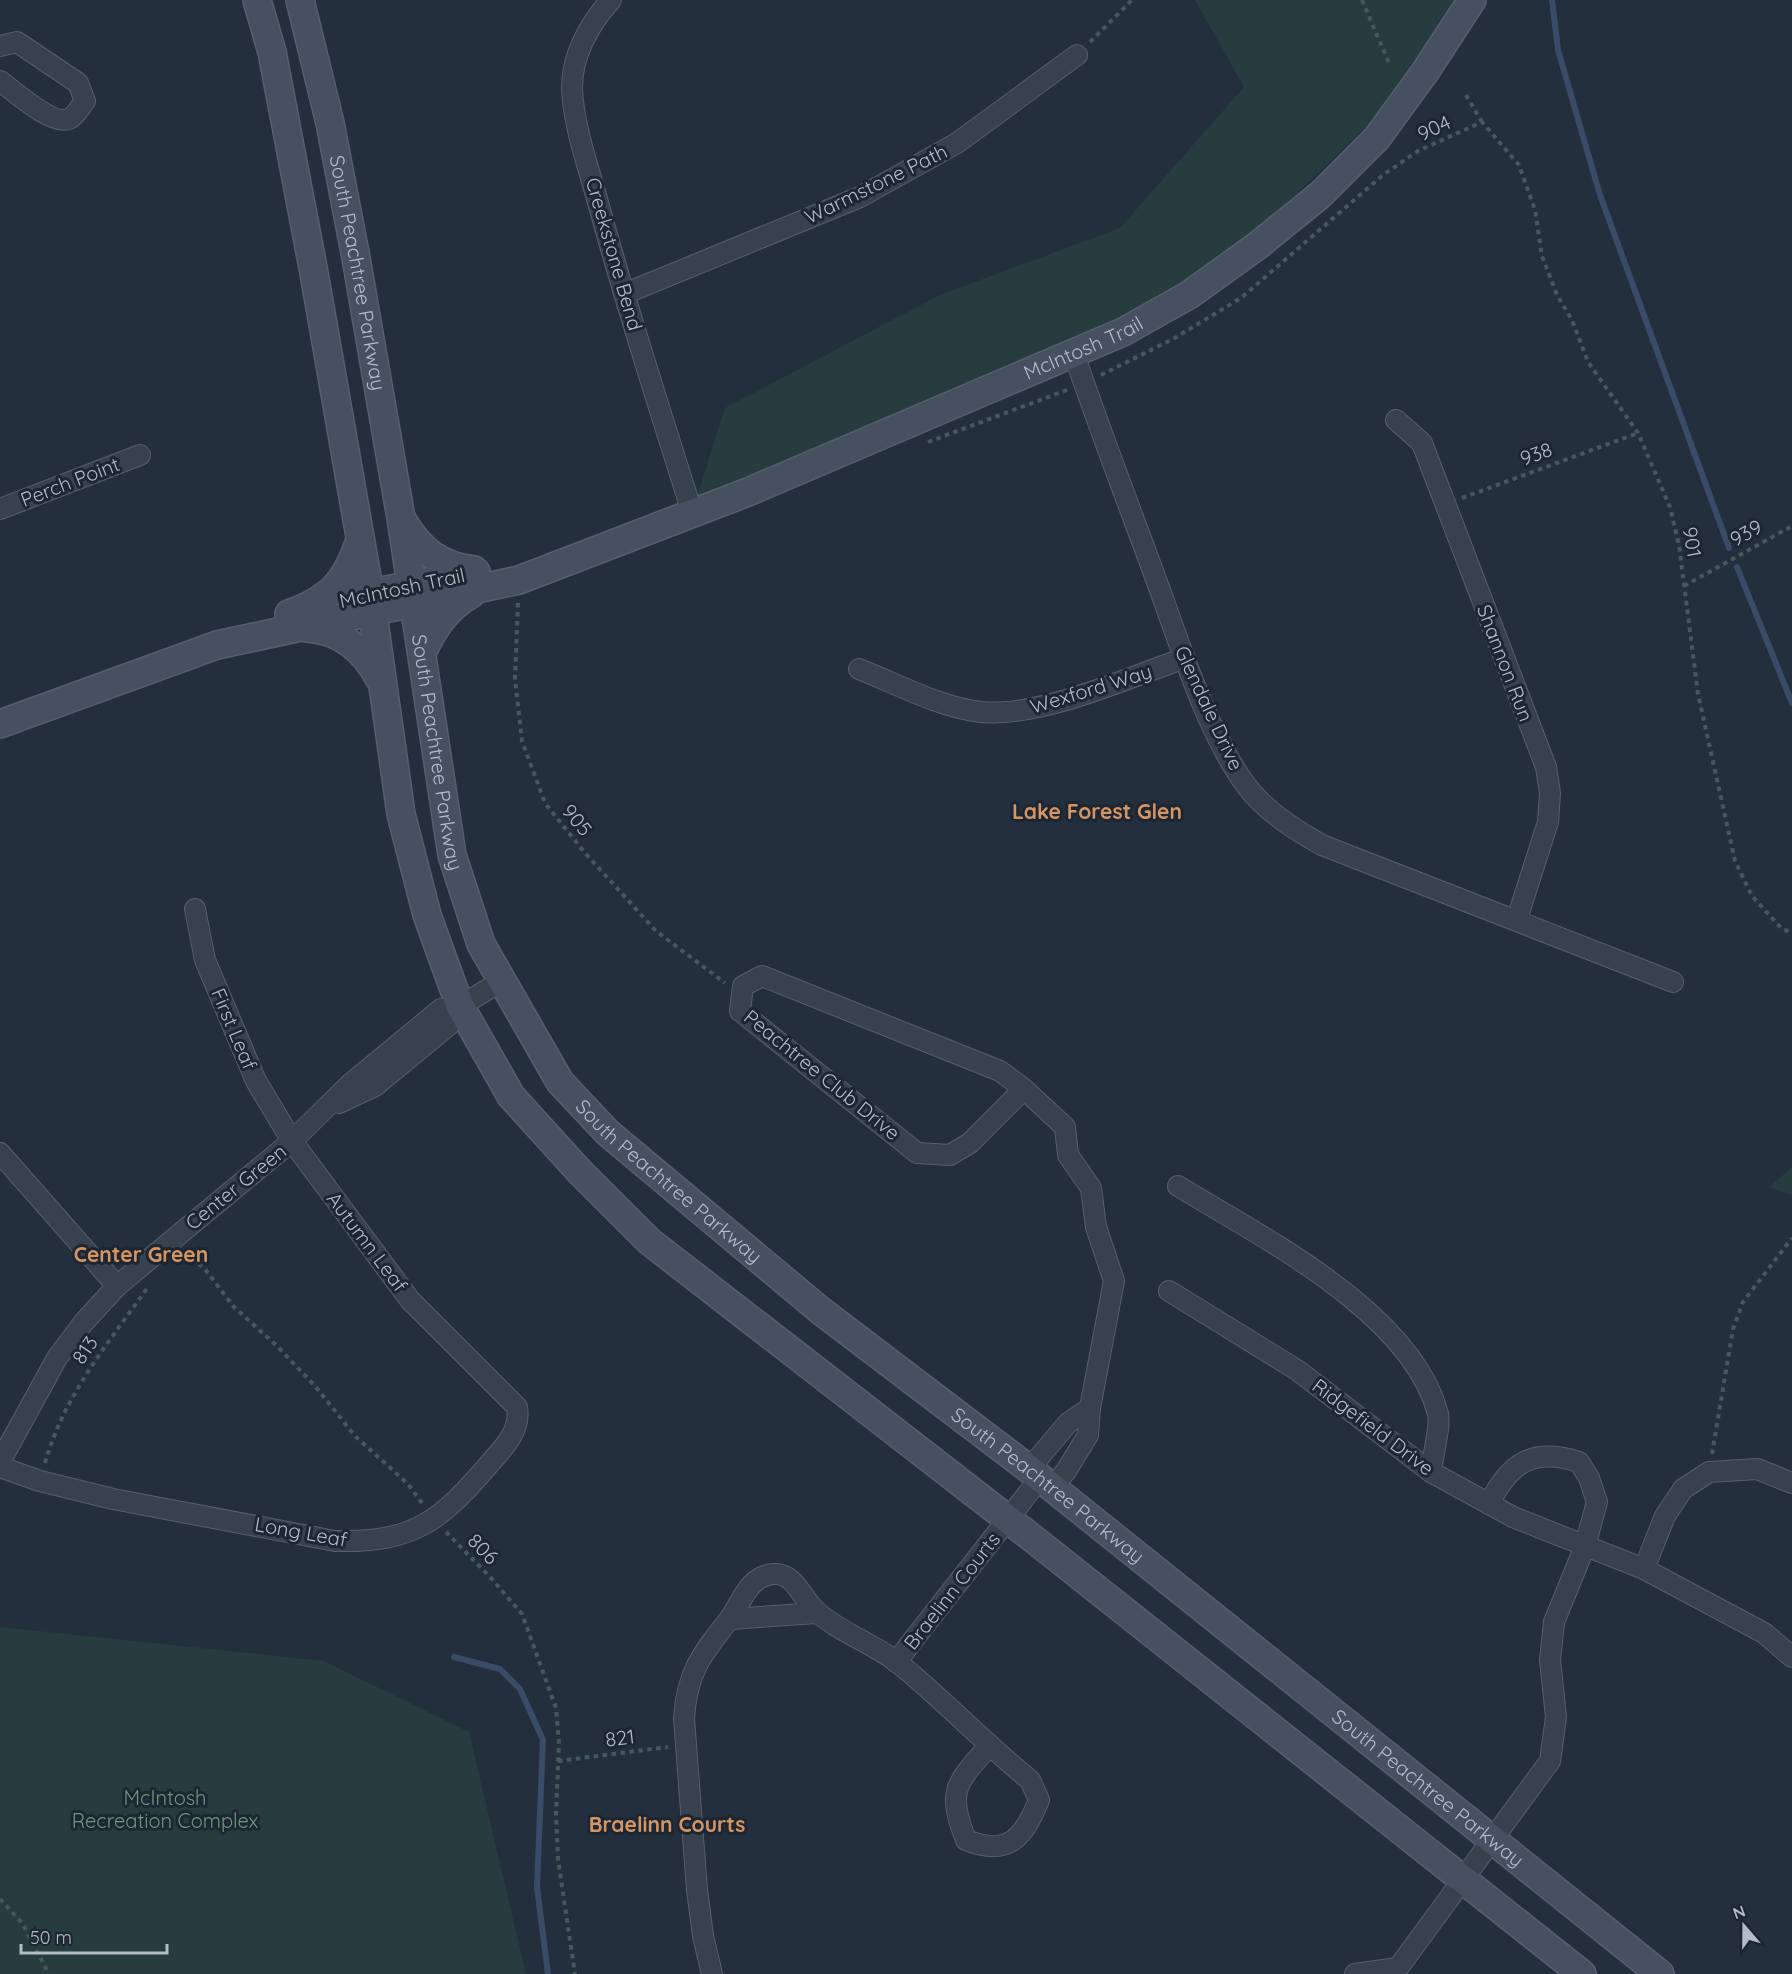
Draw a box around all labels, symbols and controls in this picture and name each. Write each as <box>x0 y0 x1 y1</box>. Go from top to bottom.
street label: 904 <box>1413 109 1454 146</box>
street label: Warmstone Path <box>800 138 951 229</box>
street label: South Peachtree Parkway <box>324 153 392 392</box>
street label: Creekstone Bend <box>581 174 648 333</box>
street label: McIntosh Trail <box>1020 310 1147 385</box>
street label: 938 <box>1516 436 1555 471</box>
street label: Perch Point <box>17 451 123 512</box>
street label: 939 <box>1725 514 1766 551</box>
street label: 901 <box>1678 525 1707 559</box>
street label: McIntosh Trail <box>337 562 467 613</box>
street label: Shannon Run <box>1472 601 1539 725</box>
street label: South Peachtree Parkway <box>407 633 469 873</box>
street label: Glendale Drive <box>1170 641 1249 774</box>
street label: Wexford Way <box>1027 658 1155 719</box>
district label: Lake Forest Glen <box>1012 798 1182 824</box>
street label: 905 <box>557 799 598 841</box>
street label: First Leaf <box>206 984 263 1073</box>
street label: Peachtree Club Drive <box>739 1004 905 1145</box>
street label: South Peachtree Parkway <box>571 1094 767 1268</box>
street label: Center Green <box>180 1138 291 1235</box>
street label: Autumn Leaf <box>322 1187 413 1297</box>
district label: Center Green <box>74 1241 208 1267</box>
street label: 813 <box>66 1331 103 1369</box>
street label: Ridgefield Drive <box>1307 1373 1439 1481</box>
street label: South Peachtree Parkway <box>947 1402 1150 1568</box>
street label: Long Leaf <box>253 1511 349 1552</box>
street label: Braelinn Courts <box>898 1527 1005 1654</box>
street label: 806 <box>463 1528 504 1569</box>
street label: South Peachtree Parkway <box>1327 1703 1529 1872</box>
street label: 821 <box>604 1723 636 1752</box>
park label: McIntosh Recreation Complex <box>72 1785 258 1833</box>
district label: Braelinn Courts <box>589 1811 745 1837</box>
north arrow <box>1714 1896 1774 1956</box>
text: N <box>1730 1900 1748 1923</box>
scale bar <box>21 1917 166 1955</box>
text: 50 m <box>30 1926 72 1949</box>

